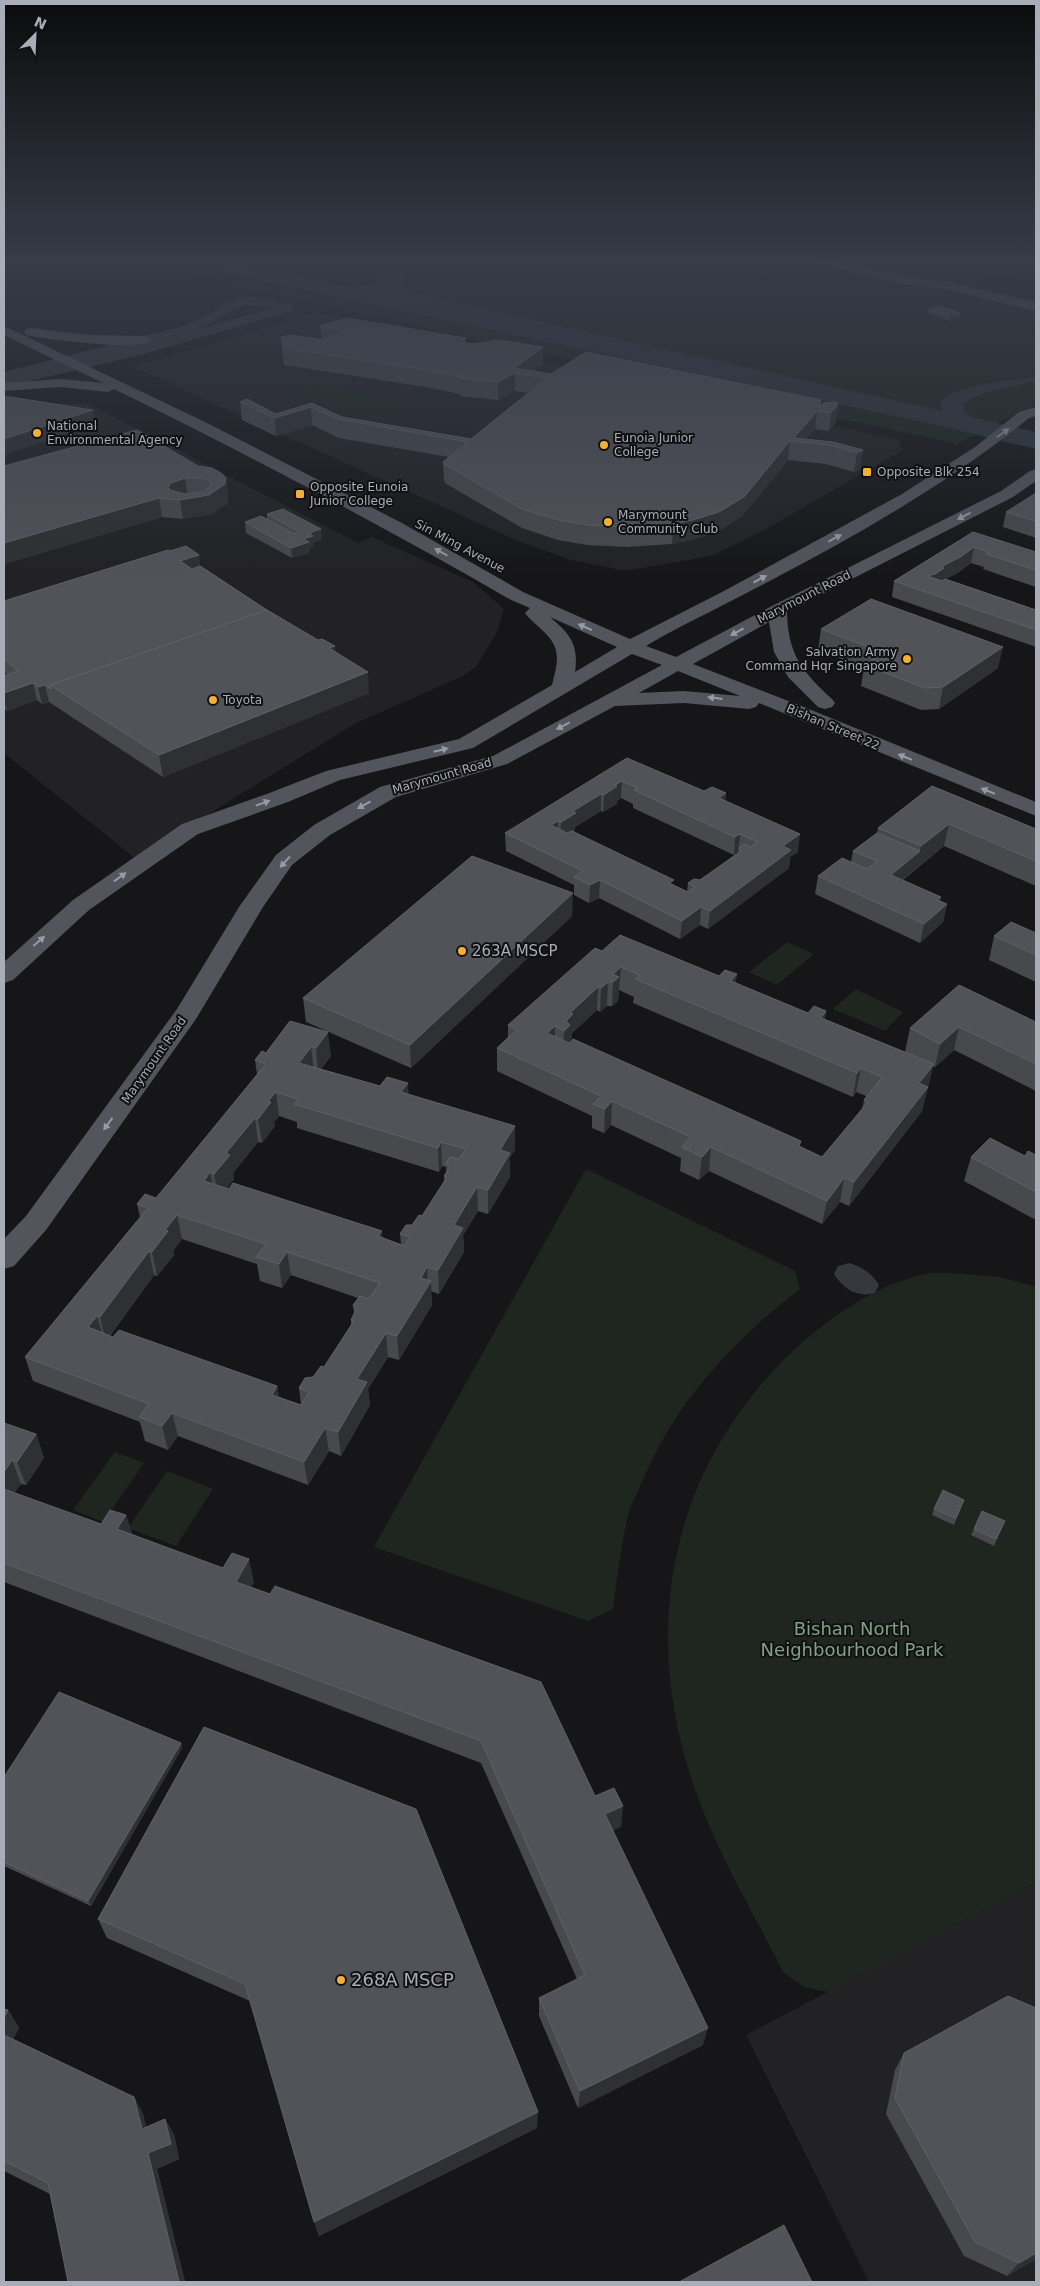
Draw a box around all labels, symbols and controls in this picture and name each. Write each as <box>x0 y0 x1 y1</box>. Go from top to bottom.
north arrow <box>10 10 60 60</box>
text: N <box>32 13 49 33</box>
place label: National Environmental Agency <box>47 419 183 447</box>
marker: National Environmental Agency <box>31 427 43 439</box>
one-way arrow <box>996 428 1010 438</box>
place label: Eunoia Junior College <box>614 431 693 459</box>
marker: Eunoia Junior College <box>598 439 610 451</box>
place label: Opposite Blk 254 <box>877 465 980 479</box>
marker: Opposite Blk 254 <box>861 466 873 478</box>
place label: Opposite Eunoia Junior College <box>309 480 408 508</box>
marker: Opposite Eunoia Junior College <box>294 488 306 500</box>
place label: Marymount Community Club <box>618 508 718 536</box>
one-way arrow <box>957 512 971 520</box>
street label: Sin Ming Avenue <box>413 516 507 576</box>
marker: Marymount Community Club <box>602 516 614 528</box>
one-way arrow <box>828 534 842 542</box>
one-way arrow <box>434 548 447 557</box>
street label: Marymount Road <box>755 567 853 627</box>
one-way arrow <box>753 574 767 583</box>
one-way arrow <box>578 622 592 630</box>
one-way arrow <box>730 628 744 636</box>
place label: Salvation Army Command Hqr Singapore <box>746 645 897 673</box>
marker: Salvation Army Command Hqr Singapore <box>901 653 913 665</box>
place label: Toyota <box>222 693 262 707</box>
marker: Toyota <box>207 694 219 706</box>
one-way arrow <box>706 694 722 702</box>
street label: Bishan Street 22 <box>784 701 882 753</box>
one-way arrow <box>556 722 570 730</box>
one-way arrow <box>433 746 448 754</box>
one-way arrow <box>897 753 912 760</box>
street label: Marymount Road <box>391 755 493 797</box>
one-way arrow <box>981 786 995 794</box>
one-way arrow <box>256 799 271 806</box>
one-way arrow <box>358 801 371 810</box>
one-way arrow <box>279 855 291 867</box>
one-way arrow <box>113 872 127 882</box>
one-way arrow <box>33 936 46 947</box>
place label: 263A MSCP <box>472 942 558 960</box>
marker: 263A MSCP <box>456 945 468 957</box>
street label: Marymount Road <box>119 1014 189 1106</box>
one-way arrow <box>103 1117 113 1131</box>
park label: Bishan North Neighbourhood Park <box>761 1618 944 1660</box>
place label: 268A MSCP <box>351 1969 454 1990</box>
marker: 268A MSCP <box>335 1974 347 1986</box>

